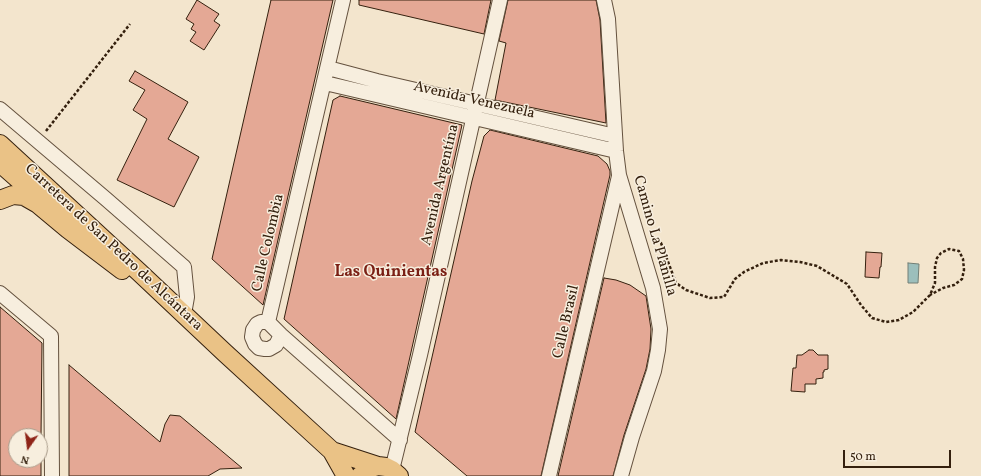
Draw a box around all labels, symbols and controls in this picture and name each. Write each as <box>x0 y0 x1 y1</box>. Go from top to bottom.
street label: Avenida Venezuela <box>412 78 536 124</box>
street label: Avenida Argentína <box>418 123 464 247</box>
street label: Carretera de San Pedro de Alcántara <box>20 161 206 335</box>
street label: Camino La Planilla <box>628 174 680 298</box>
street label: Calle Colombia <box>249 192 289 294</box>
district label: Las Quinientas <box>335 263 447 283</box>
street label: Calle Brasil <box>550 284 584 360</box>
north arrow <box>8 428 48 468</box>
scale bar <box>845 442 953 468</box>
text: 50 m <box>850 449 876 465</box>
text: N <box>20 451 31 467</box>

